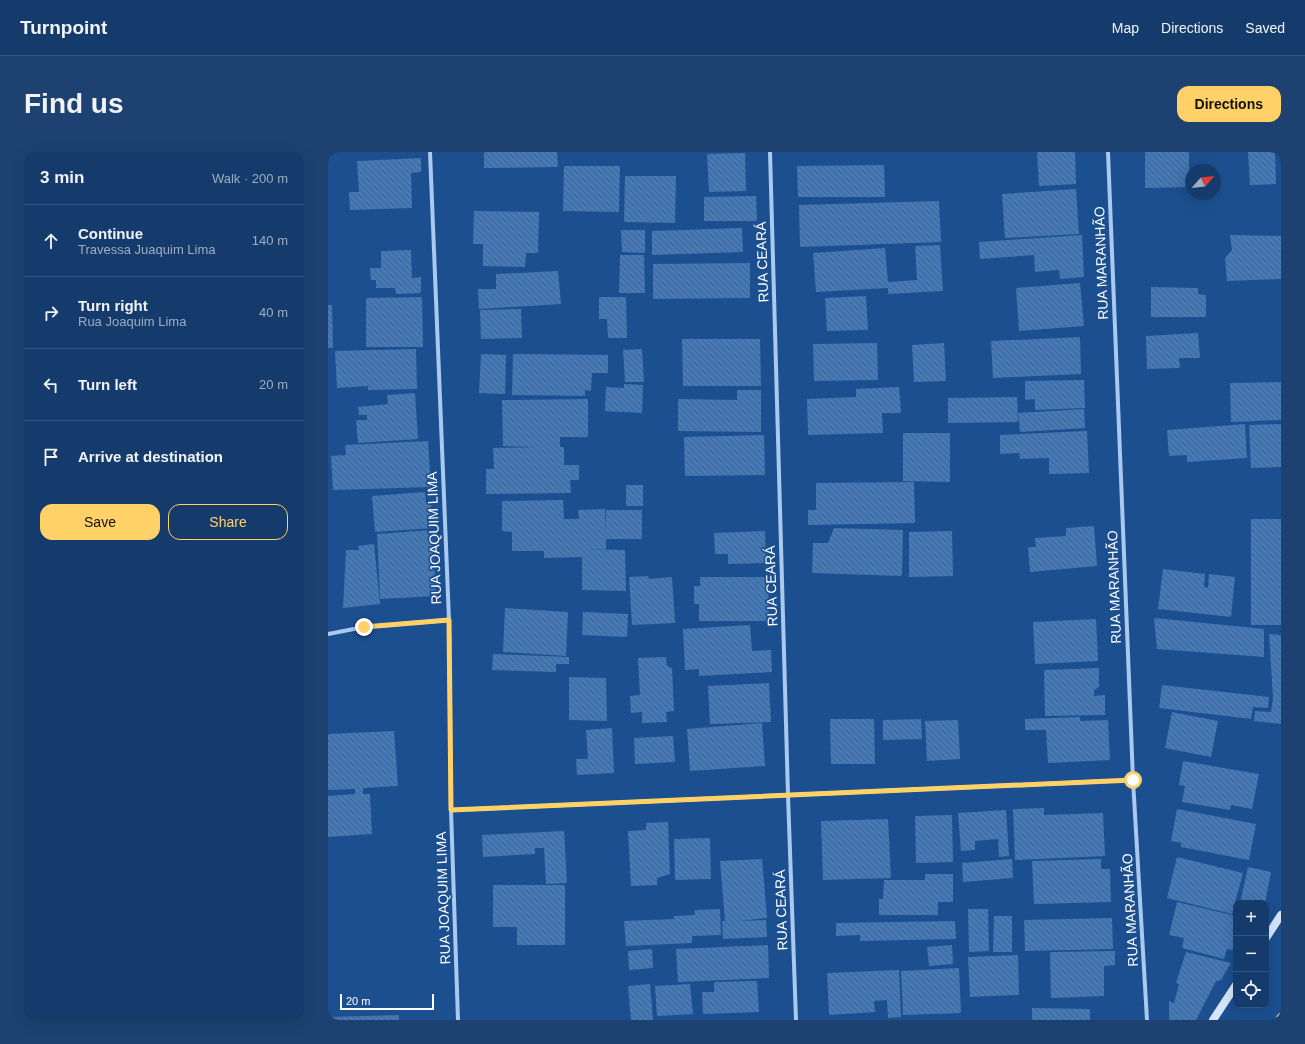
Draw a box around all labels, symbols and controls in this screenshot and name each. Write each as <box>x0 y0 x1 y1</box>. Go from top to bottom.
text: Turnpoint <box>20 17 107 38</box>
text: Map <box>1112 20 1139 36</box>
text: Directions <box>1161 20 1223 36</box>
text: Saved <box>1245 20 1285 36</box>
button: Directions <box>1177 86 1281 122</box>
text: Find us <box>24 88 124 119</box>
north arrow <box>1185 164 1221 200</box>
text: 3 min <box>40 168 84 187</box>
text: Walk · 200 m <box>212 171 288 186</box>
street label: RUA MARANHÃO <box>1091 206 1111 320</box>
street label: RUA CEARÁ <box>753 221 771 303</box>
text: Continue <box>78 225 143 242</box>
icon: ahead <box>40 230 62 252</box>
text: 140 m <box>252 233 288 248</box>
text: Travessa Juaquim Lima <box>78 242 216 257</box>
text: Turn right <box>78 297 148 314</box>
icon: right <box>40 302 62 324</box>
text: 40 m <box>259 305 288 320</box>
text: Rua Joaquim Lima <box>78 314 186 329</box>
icon: left <box>40 374 62 396</box>
text: Turn left <box>78 376 137 393</box>
text: 20 m <box>259 377 288 392</box>
icon: arrive <box>40 446 62 468</box>
text: Arrive at destination <box>78 448 223 465</box>
street label: RUA JOAQUIM LIMA <box>424 471 444 605</box>
button: Save <box>40 504 160 540</box>
button: Share <box>168 504 288 540</box>
street label: RUA MARANHÃO <box>1104 530 1124 644</box>
street label: RUA CEARÁ <box>762 545 780 627</box>
route end <box>355 618 373 636</box>
route start <box>1124 771 1142 789</box>
street label: RUA JOAQUIM LIMA <box>433 831 453 965</box>
street label: RUA MARANHÃO <box>1119 853 1141 967</box>
street label: RUA CEARÁ <box>772 869 790 951</box>
map controls <box>1233 900 1269 1008</box>
button: + <box>1233 900 1269 936</box>
button: − <box>1233 936 1269 972</box>
button: locate <box>1233 972 1269 1008</box>
scale bar <box>340 992 434 1011</box>
text: 20 m <box>346 995 370 1007</box>

